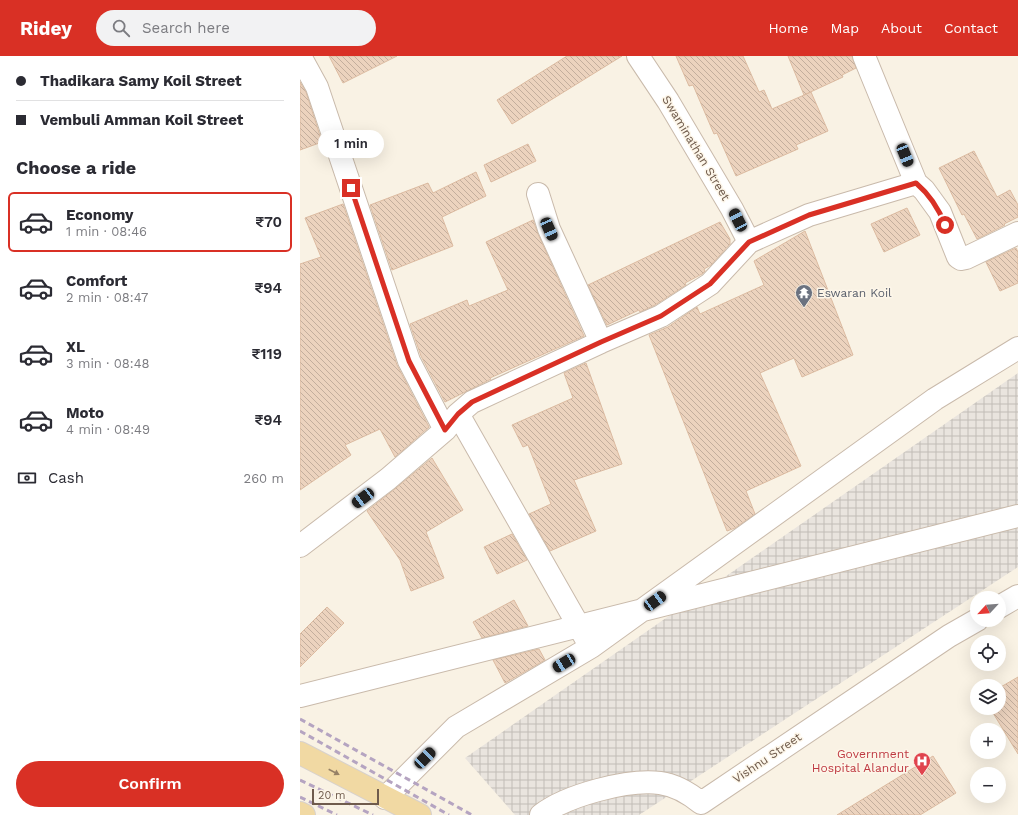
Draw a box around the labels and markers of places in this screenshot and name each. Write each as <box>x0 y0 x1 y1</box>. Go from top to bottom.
temple icon: Eswaran Koil <box>794 283 814 308</box>
place label: Eswaran Koil <box>817 286 892 300</box>
place label: Government Hospital Alandur <box>812 747 909 775</box>
hospital icon: Government Hospital Alandur <box>912 751 932 776</box>

